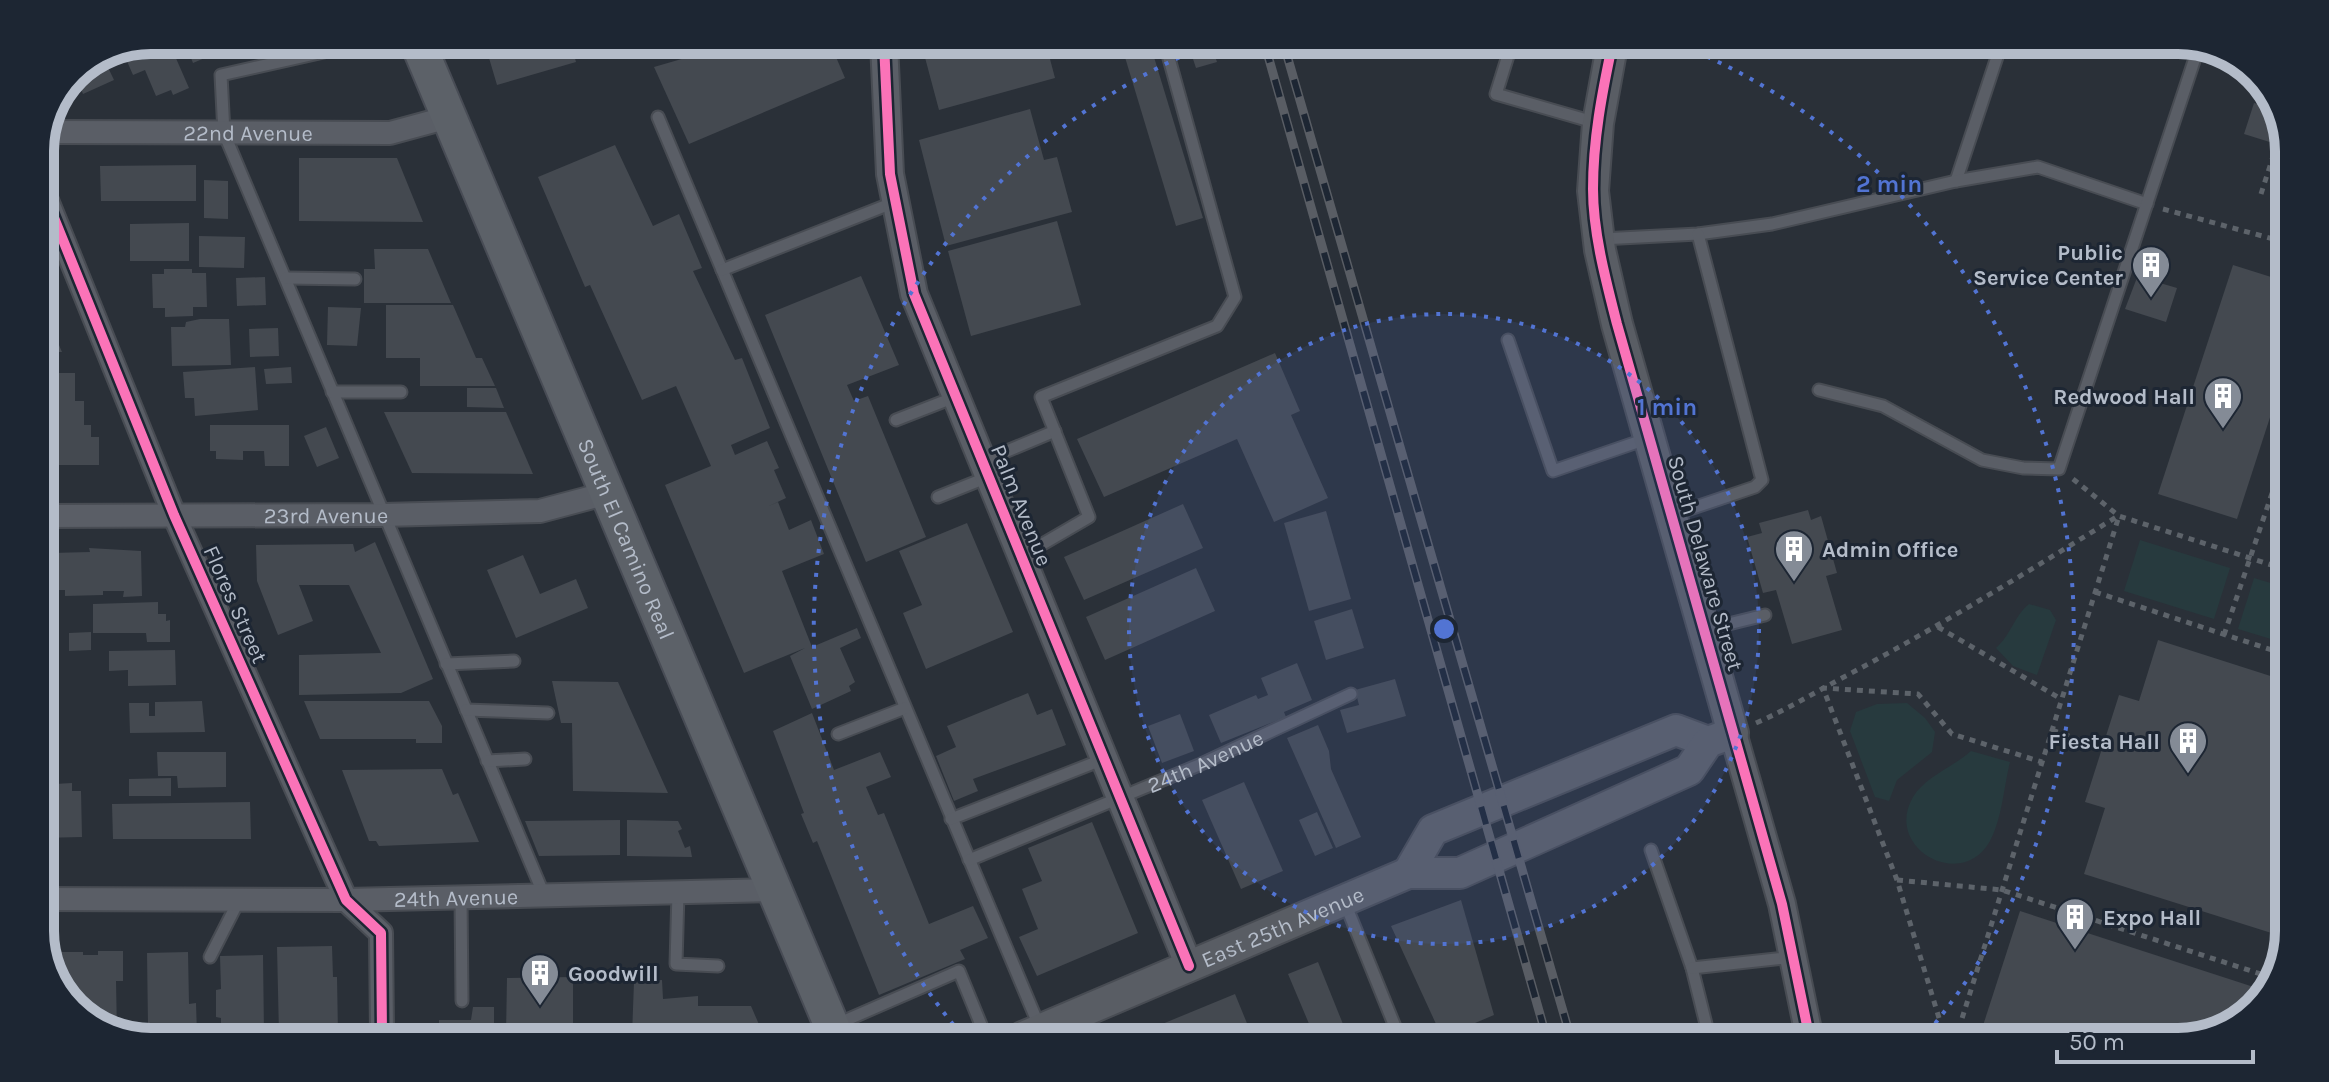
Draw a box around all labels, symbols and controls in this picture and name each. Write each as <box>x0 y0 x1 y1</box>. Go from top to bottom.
street label: 22nd Avenue <box>183 120 313 147</box>
text: 2 min <box>1856 170 1922 198</box>
place label: Public Service Center <box>1973 240 2123 291</box>
building icon: Public Service Center <box>2130 244 2172 299</box>
building icon: Redwood Hall <box>2202 375 2244 430</box>
place label: Redwood Hall <box>2053 384 2195 410</box>
text: 1 min <box>1637 393 1697 421</box>
street label: South El Camino Real <box>572 435 679 643</box>
street label: Palm Avenue <box>985 441 1057 570</box>
street label: South Delaware Street <box>1662 453 1748 674</box>
street label: 23rd Avenue <box>264 503 388 529</box>
building icon: Admin Office <box>1773 528 1815 583</box>
place label: Admin Office <box>1822 537 1958 563</box>
street label: Flores Street <box>198 542 273 667</box>
centre of rings <box>1430 615 1458 643</box>
building icon: Fiesta Hall <box>2167 720 2209 775</box>
street label: 24th Avenue <box>1144 725 1268 799</box>
place label: Fiesta Hall <box>2049 729 2160 755</box>
street label: East 25th Avenue <box>1198 881 1368 973</box>
street label: 24th Avenue <box>394 884 518 913</box>
building icon: Expo Hall <box>2054 896 2096 951</box>
place label: Expo Hall <box>2103 905 2201 931</box>
building icon: Goodwill <box>519 952 561 1007</box>
place label: Goodwill <box>568 961 659 987</box>
scale bar <box>2057 1014 2253 1064</box>
text: 50 m <box>2069 1028 2125 1056</box>

